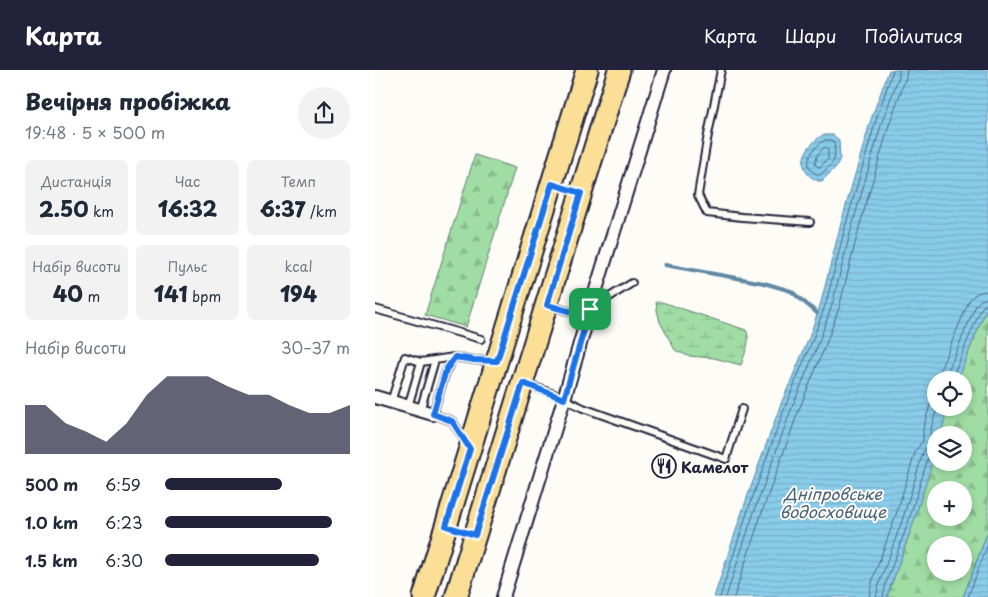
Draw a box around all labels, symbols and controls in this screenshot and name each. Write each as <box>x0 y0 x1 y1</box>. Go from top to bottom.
text: Карта <box>25 17 102 53</box>
text: Карта <box>704 22 757 49</box>
text: Шари <box>785 22 837 49</box>
text: Поділитися <box>865 22 963 49</box>
text: Вечірня пробіжка <box>25 84 231 117</box>
button: share <box>298 87 350 139</box>
text: 19:48 · 5 × 500 m <box>25 120 165 144</box>
text: Дистанція <box>41 171 112 192</box>
text: Час <box>175 171 200 192</box>
text: Темп <box>281 171 316 192</box>
text: 2.50 <box>39 192 88 224</box>
text: 16:32 <box>158 192 217 224</box>
text: 6:37 <box>260 192 306 224</box>
text: km <box>88 201 114 222</box>
text: /km <box>306 201 337 222</box>
text: Набір висоти <box>32 256 121 277</box>
text: Пульс <box>168 256 207 277</box>
text: kcal <box>285 256 312 277</box>
text: 40 <box>53 277 83 309</box>
text: 141 <box>154 277 188 309</box>
text: 194 <box>280 277 317 309</box>
text: m <box>83 286 100 307</box>
text: bpm <box>188 286 221 307</box>
pin <box>569 288 611 330</box>
icon: arrive <box>576 295 604 323</box>
text: Набір висоти <box>25 335 126 359</box>
text: 30–37 m <box>281 335 350 359</box>
map controls <box>927 371 972 581</box>
button: locate <box>927 371 972 416</box>
button: layers <box>927 426 972 471</box>
restaurant icon: Камелот <box>651 453 677 479</box>
place label: Камелот <box>681 455 749 478</box>
text: 500 m <box>25 472 78 496</box>
text: 6:59 <box>105 472 141 496</box>
water label: Дніпровське водосховище <box>780 481 887 523</box>
button: + <box>927 481 972 526</box>
text: 1.0 km <box>25 510 78 534</box>
text: 6:23 <box>105 510 142 534</box>
button: − <box>927 536 972 581</box>
text: 1.5 km <box>25 548 78 572</box>
text: 6:30 <box>105 548 143 572</box>

